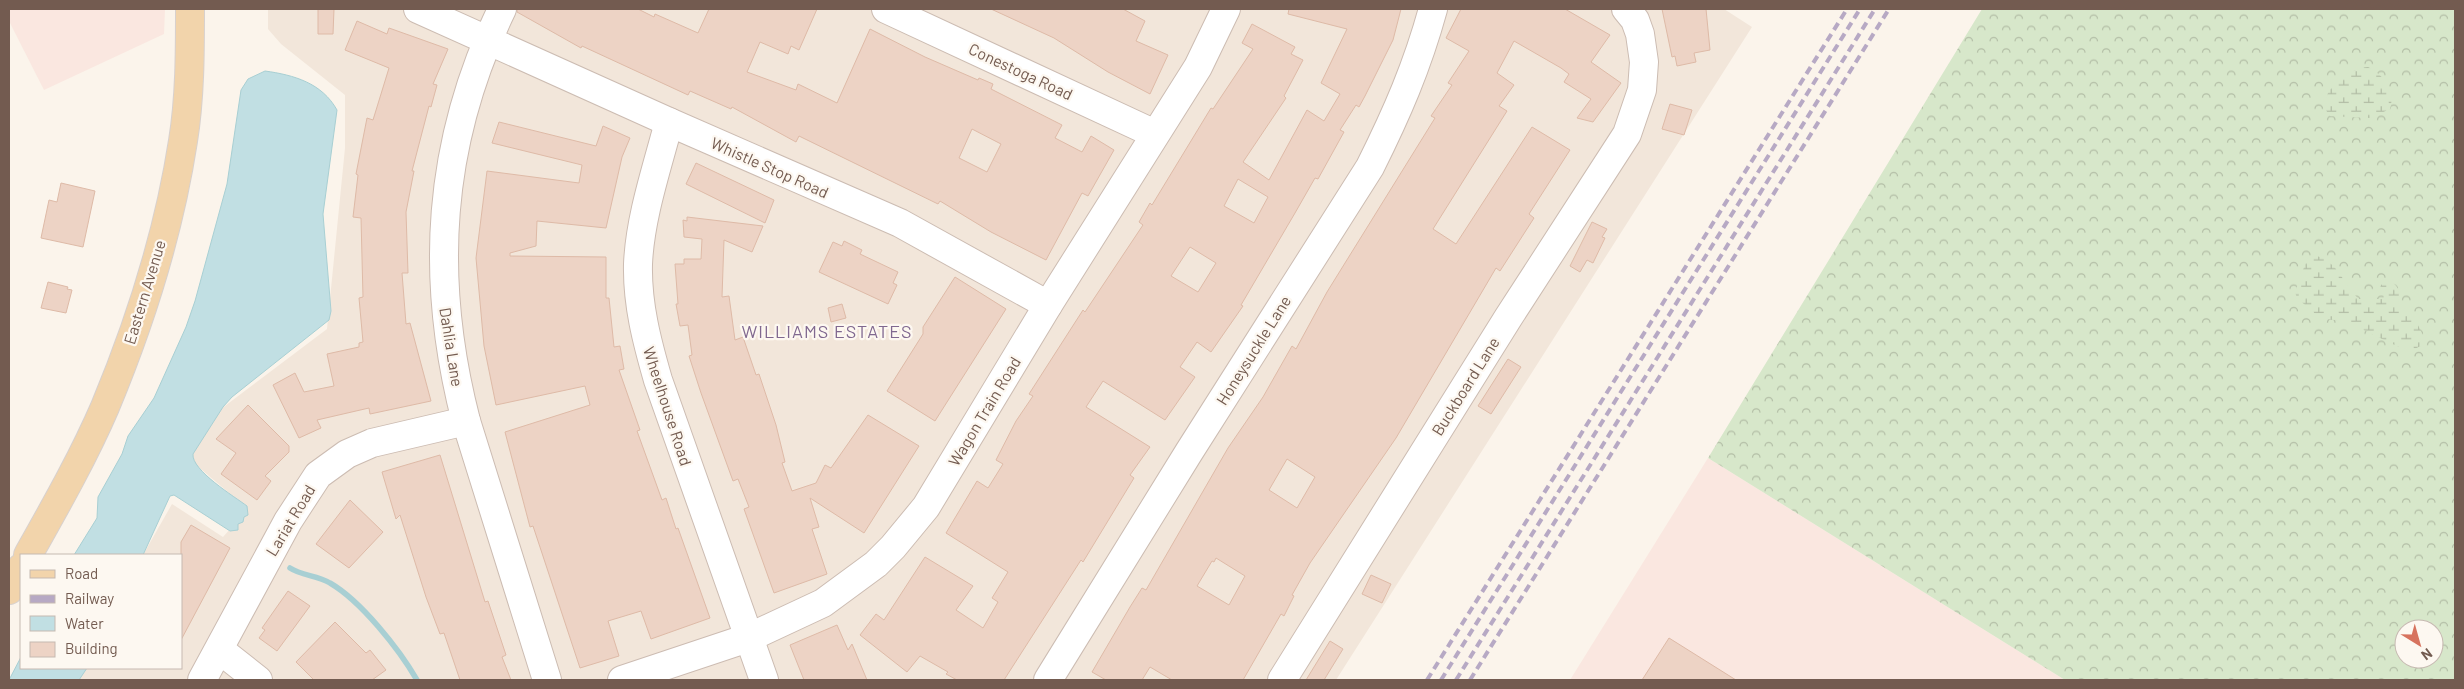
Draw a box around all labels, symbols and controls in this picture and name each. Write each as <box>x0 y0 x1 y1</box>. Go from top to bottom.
street label: Conestoga Road <box>966 39 1076 103</box>
street label: Whistle Stop Road <box>708 133 832 201</box>
street label: Eastern Avenue <box>119 238 169 346</box>
street label: Honeysuckle Lane <box>1212 292 1294 408</box>
street label: Dahlia Lane <box>436 306 468 388</box>
district label: WILLIAMS ESTATES <box>741 320 913 342</box>
street label: Buckboard Lane <box>1427 333 1503 439</box>
street label: Wheelhouse Road <box>640 344 696 468</box>
street label: Wagon Train Road <box>944 353 1024 469</box>
street label: Lariat Road <box>261 481 319 559</box>
legend <box>20 554 182 669</box>
text: Road <box>65 564 98 582</box>
text: Railway <box>65 589 114 607</box>
text: Water <box>65 614 104 632</box>
north arrow <box>2394 619 2444 669</box>
text: Building <box>65 639 118 657</box>
text: N <box>2418 645 2436 664</box>

